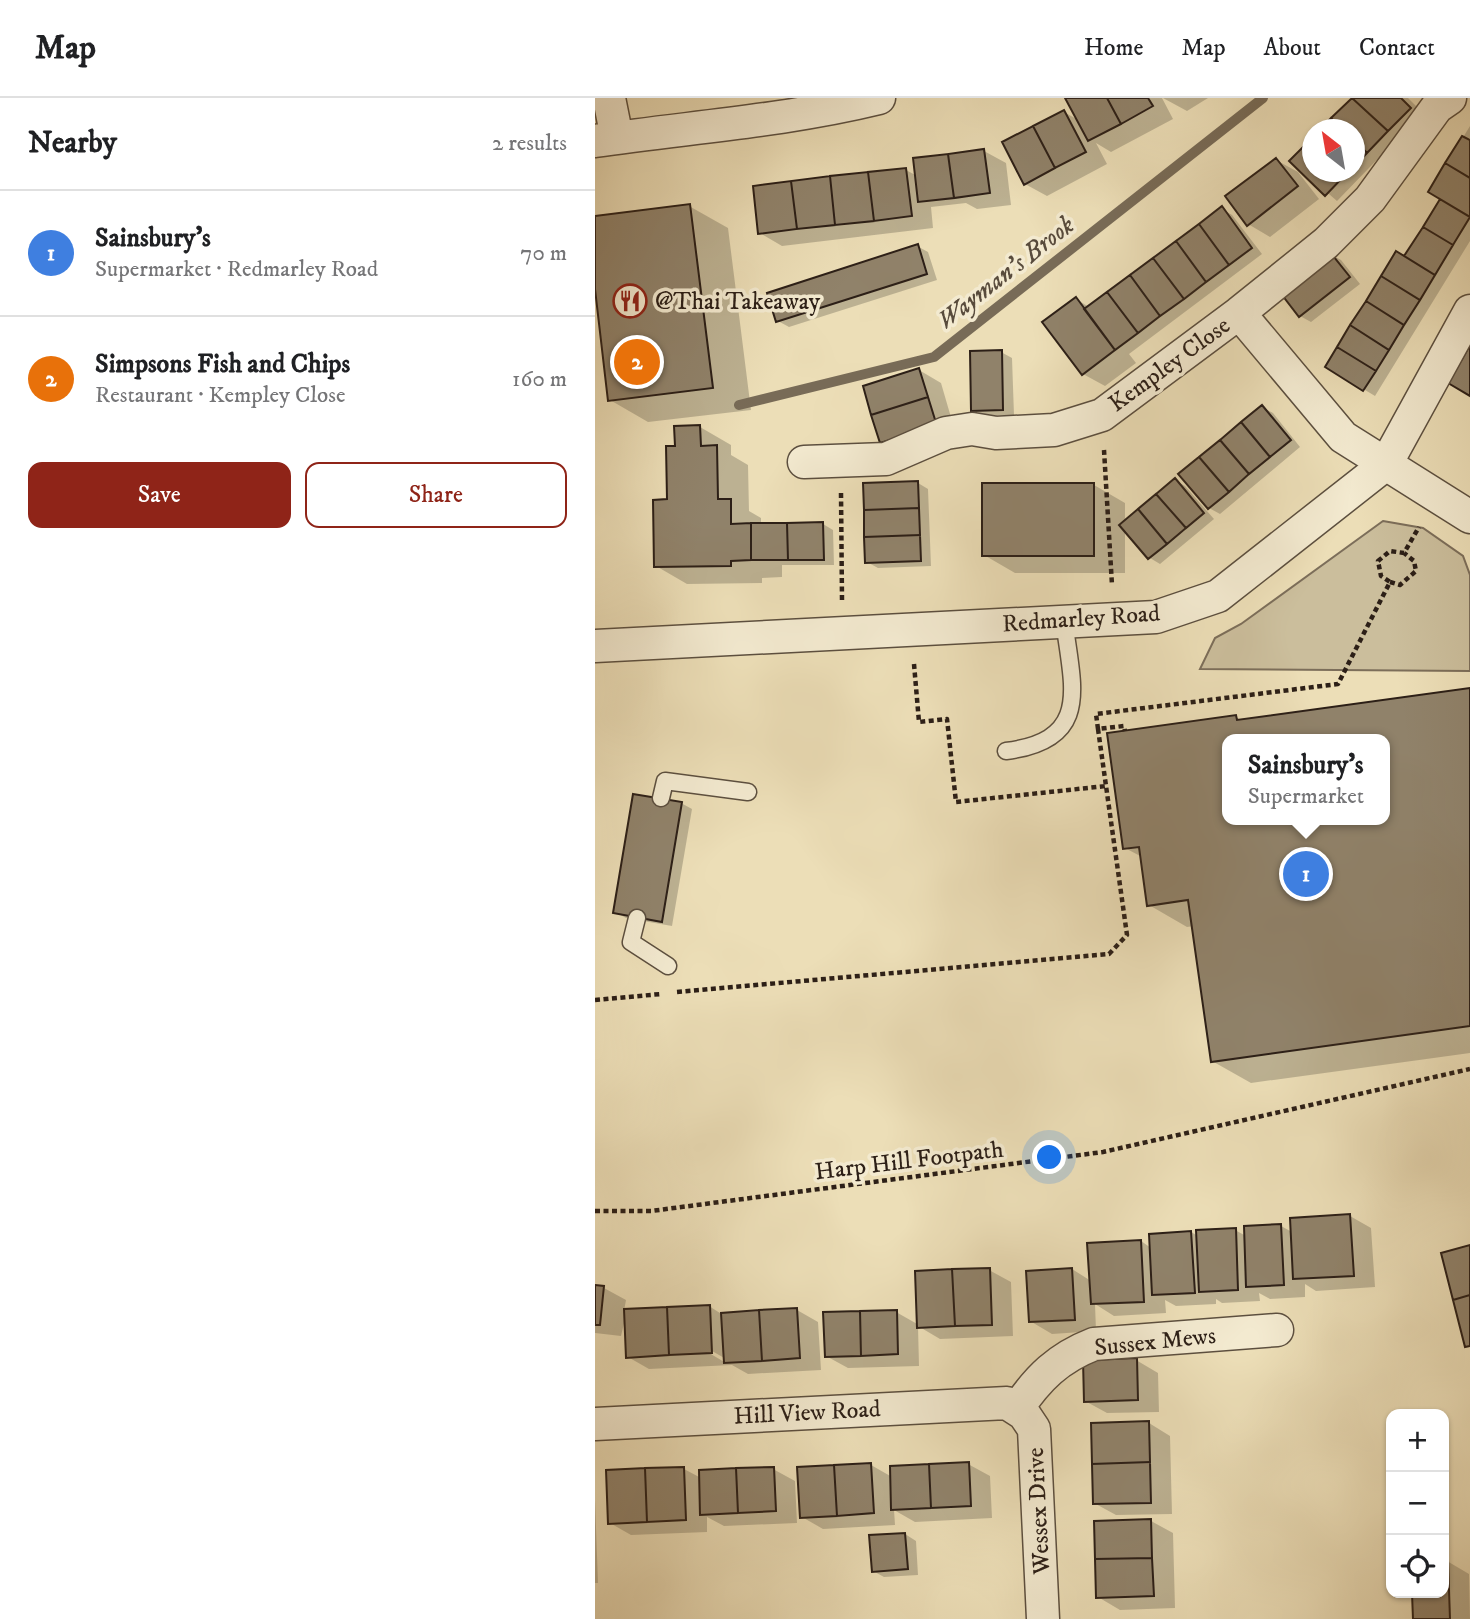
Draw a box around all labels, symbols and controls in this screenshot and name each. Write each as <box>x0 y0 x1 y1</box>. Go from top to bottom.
text: Map <box>35 28 96 69</box>
text: Home <box>1084 33 1143 63</box>
text: Map <box>1181 33 1226 63</box>
text: About <box>1264 33 1321 63</box>
text: Contact <box>1359 33 1435 63</box>
north arrow <box>1302 119 1365 182</box>
text: Nearby <box>28 125 117 162</box>
text: 2 results <box>492 129 567 158</box>
water label: Wayman's Brook <box>930 209 1082 337</box>
text: Sainsbury's <box>95 222 211 255</box>
text: 1 <box>47 239 55 268</box>
text: 70 m <box>520 239 567 268</box>
text: Supermarket · Redmarley Road <box>95 255 378 284</box>
restaurant icon: @Thai Takeaway <box>611 282 649 320</box>
place label: @Thai Takeaway <box>655 287 821 317</box>
street label: Kempley Close <box>1103 311 1236 419</box>
pin: 2 <box>614 336 660 388</box>
text: Simpsons Fish and Chips <box>95 348 350 381</box>
text: 2 <box>45 365 57 394</box>
text: 160 m <box>512 365 567 394</box>
text: Restaurant · Kempley Close <box>95 381 345 410</box>
button: Save <box>28 462 291 528</box>
button: Share <box>305 462 567 528</box>
street label: Redmarley Road <box>1001 599 1161 639</box>
popup <box>1222 734 1390 825</box>
text: Sainsbury's <box>1248 749 1364 782</box>
text: Supermarket <box>1248 782 1364 811</box>
pin: 1 <box>1283 848 1329 900</box>
street label: Harp Hill Footpath <box>813 1134 1006 1187</box>
your location <box>1032 1140 1066 1174</box>
street label: Sussex Mews <box>1093 1321 1217 1363</box>
street label: Hill View Road <box>733 1394 881 1432</box>
map controls <box>1386 1409 1449 1598</box>
button: + <box>1386 1409 1449 1472</box>
street label: Wessex Drive <box>1021 1447 1057 1576</box>
button: − <box>1386 1472 1449 1535</box>
button: locate <box>1386 1535 1449 1598</box>

